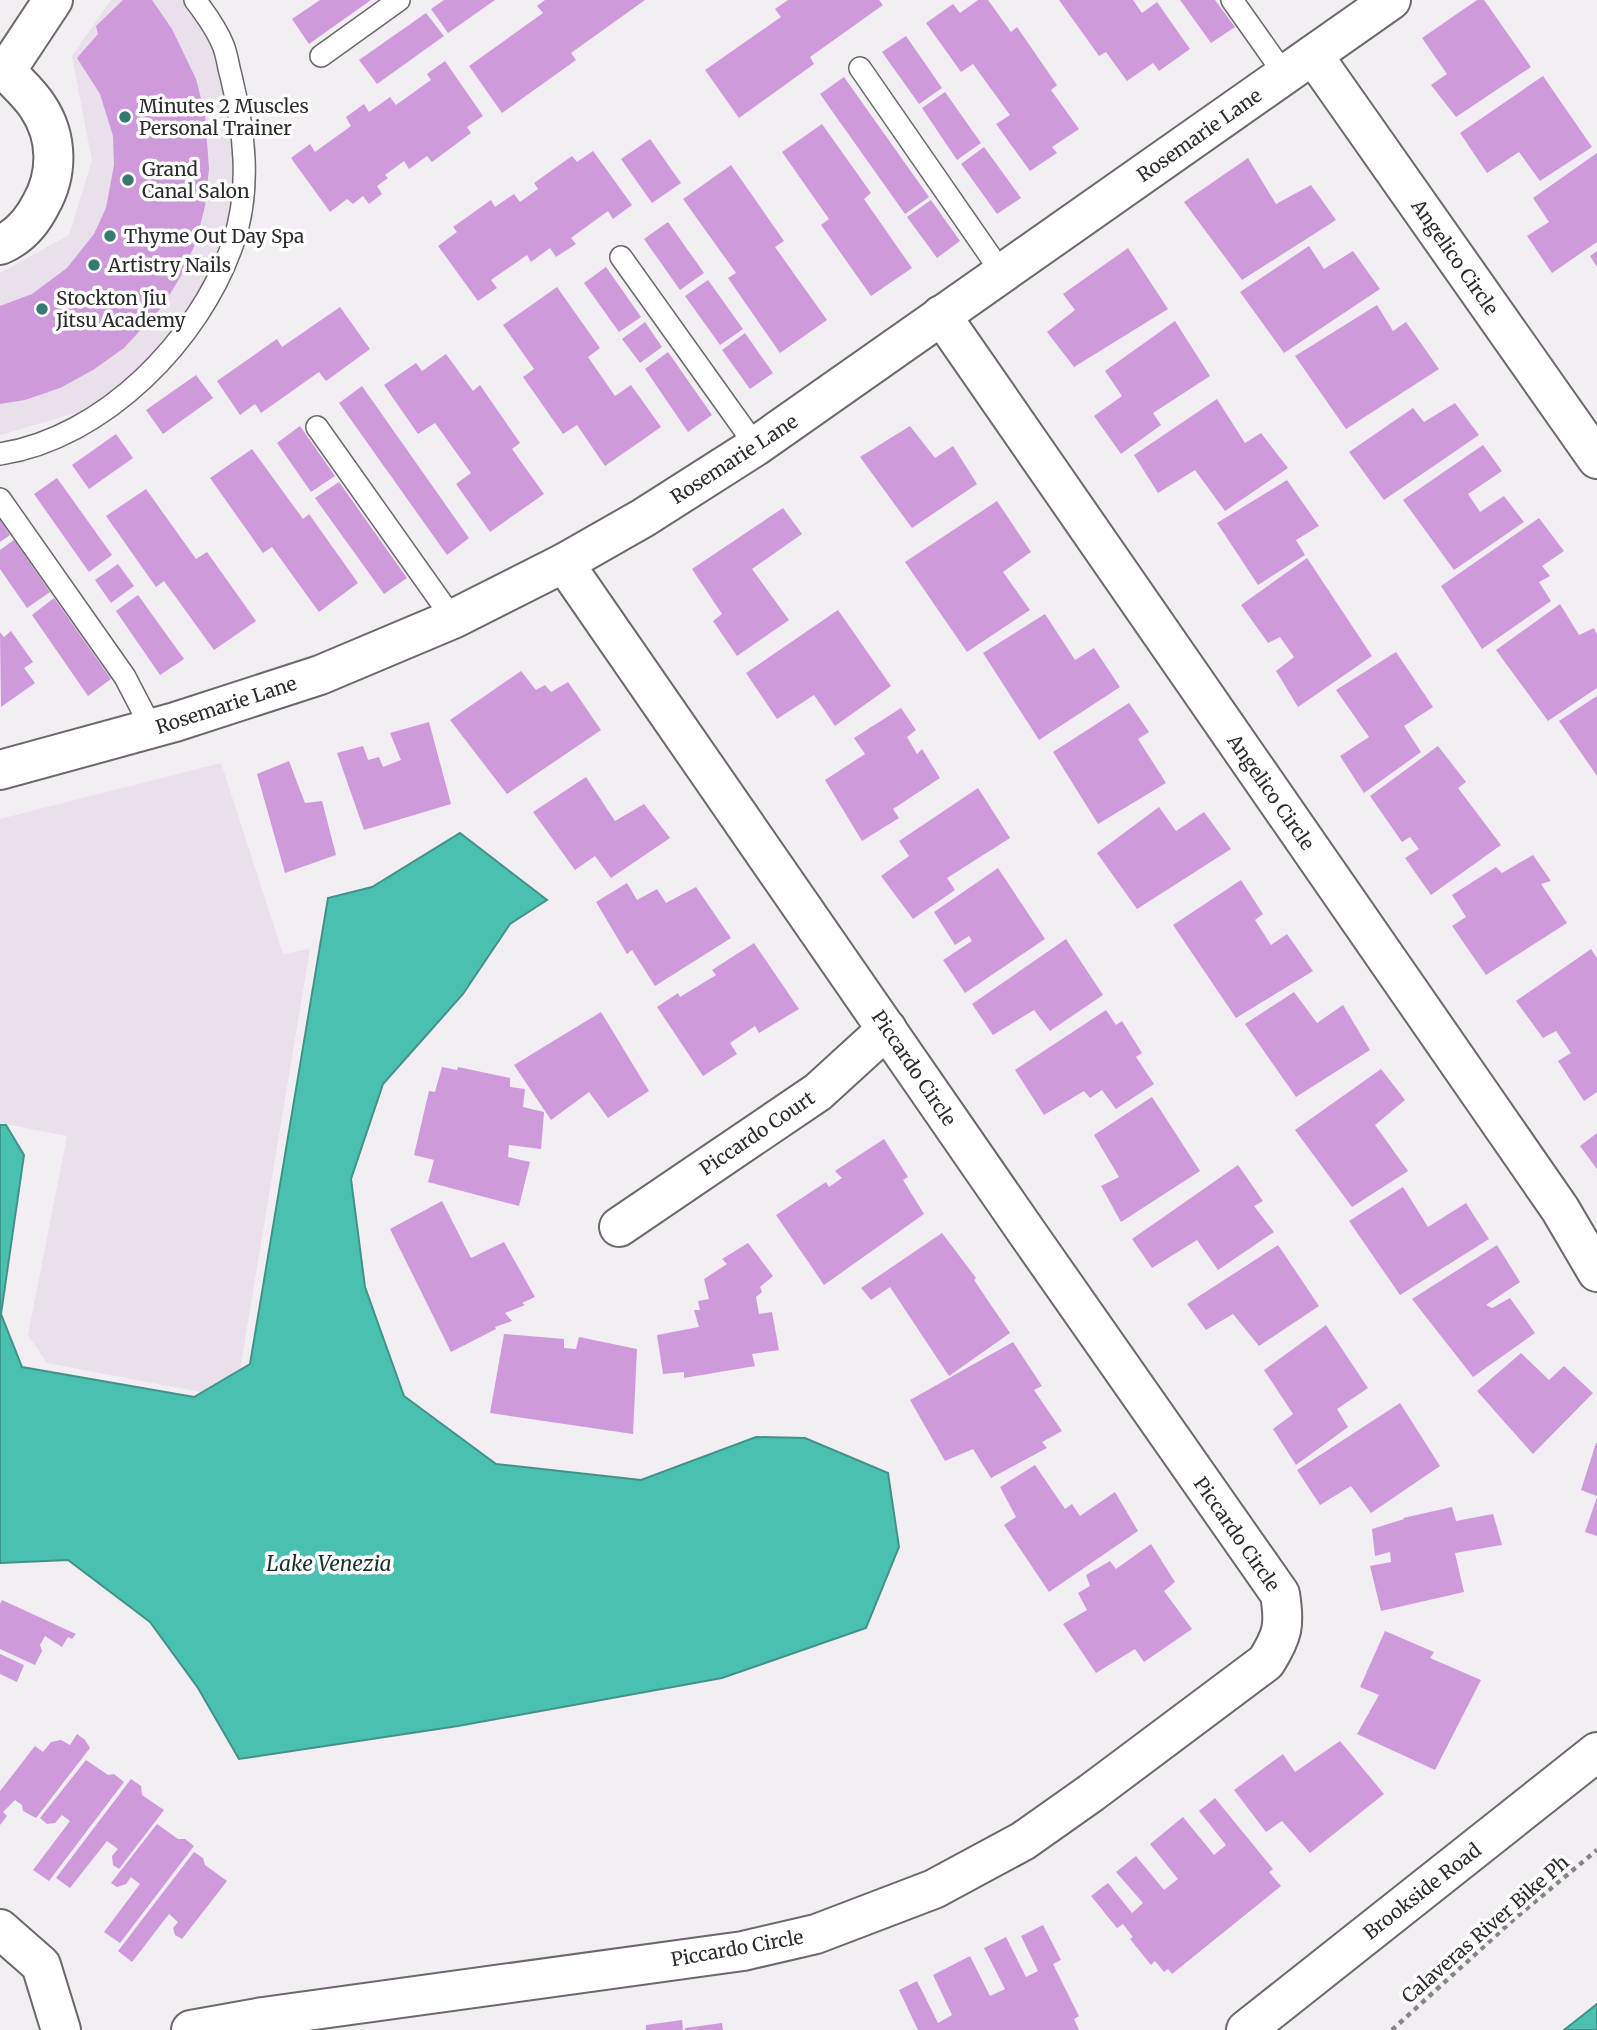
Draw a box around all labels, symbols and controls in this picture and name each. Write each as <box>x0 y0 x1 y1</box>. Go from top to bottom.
street label: Rosemarie Lane <box>1132 83 1266 187</box>
place label: Minutes 2 Muscles Personal Trainer <box>139 94 309 140</box>
marker: Minutes 2 Muscles Personal Trainer <box>117 109 133 125</box>
place label: Grand Canal Salon <box>142 157 250 203</box>
marker: Grand Canal Salon <box>120 172 136 188</box>
street label: Angelico Circle <box>1406 194 1504 319</box>
place label: Thyme Out Day Spa <box>124 224 304 248</box>
marker: Thyme Out Day Spa <box>102 228 118 244</box>
place label: Artistry Nails <box>107 253 231 277</box>
marker: Artistry Nails <box>86 257 102 273</box>
place label: Stockton Jiu Jitsu Academy <box>55 286 186 332</box>
marker: Stockton Jiu Jitsu Academy <box>34 301 50 317</box>
street label: Rosemarie Lane <box>666 409 802 509</box>
street label: Rosemarie Lane <box>153 671 300 739</box>
street label: Angelico Circle <box>1222 729 1320 854</box>
street label: Piccardo Circle <box>867 1006 961 1130</box>
street label: Piccardo Court <box>695 1085 820 1180</box>
street label: Piccardo Circle <box>1189 1472 1285 1596</box>
water label: Lake Venezia <box>266 1550 392 1577</box>
street label: Brookside Road <box>1358 1838 1486 1944</box>
street label: Calaveras River Bike Ph <box>1397 1850 1574 2008</box>
street label: Piccardo Circle <box>669 1925 805 1971</box>

